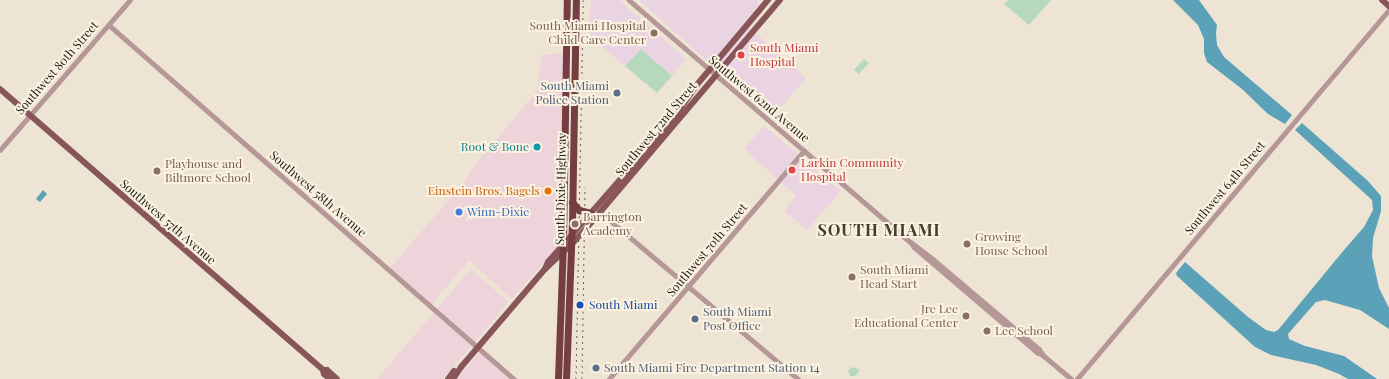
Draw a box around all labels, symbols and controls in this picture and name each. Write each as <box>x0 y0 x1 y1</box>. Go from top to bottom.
street label: Southwest 80th Street <box>13 18 101 118</box>
place label: South Miami Hospital Child Care Center <box>530 19 646 47</box>
marker: South Miami Hospital Child Care Center <box>649 28 659 38</box>
place label: South Miami Hospital <box>750 41 818 69</box>
marker: South Miami Hospital <box>735 49 747 61</box>
street label: Southwest 62nd Avenue <box>705 52 813 146</box>
place label: South Miami Police Station <box>536 79 609 107</box>
street label: Southwest 72nd Street <box>612 79 700 179</box>
marker: South Miami Police Station <box>612 88 622 98</box>
street label: South Dixie Highway <box>553 133 569 245</box>
street label: Southwest 64th Street <box>1182 138 1268 238</box>
place label: Root & Bone <box>461 140 529 154</box>
marker: Root & Bone <box>532 142 542 152</box>
street label: Southwest 58th Avenue <box>266 148 370 240</box>
place label: Larkin Community Hospital <box>801 156 903 184</box>
place label: Playhouse and Biltmore School <box>165 157 251 185</box>
marker: Larkin Community Hospital <box>786 164 798 176</box>
marker: Playhouse and Biltmore School <box>152 166 162 176</box>
street label: Southwest 57th Avenue <box>117 176 219 268</box>
place label: Einstein Bros. Bagels <box>428 184 540 198</box>
marker: Einstein Bros. Bagels <box>543 186 553 196</box>
street label: Southwest 70th Street <box>664 200 750 300</box>
place label: Winn-Dixie <box>467 205 529 219</box>
marker: Winn-Dixie <box>454 207 464 217</box>
place label: Barrington Academy <box>583 210 642 238</box>
marker: Barrington Academy <box>570 219 580 229</box>
district label: SOUTH MIAMI <box>817 220 941 240</box>
place label: Growing House School <box>975 230 1048 258</box>
marker: Growing House School <box>962 239 972 249</box>
place label: South Miami Head Start <box>860 263 928 291</box>
marker: South Miami Head Start <box>847 272 857 282</box>
place label: South Miami <box>589 298 657 312</box>
marker: South Miami <box>574 299 586 311</box>
place label: Jre Lee Educational Center <box>854 302 958 330</box>
place label: South Miami Post Office <box>703 305 771 333</box>
marker: Jre Lee Educational Center <box>961 311 971 321</box>
marker: South Miami Post Office <box>690 314 700 324</box>
place label: Lee School <box>995 324 1053 338</box>
marker: Lee School <box>982 326 992 336</box>
place label: South Miami Fire Department Station 14 <box>604 361 820 375</box>
marker: South Miami Fire Department Station 14 <box>591 363 601 373</box>

